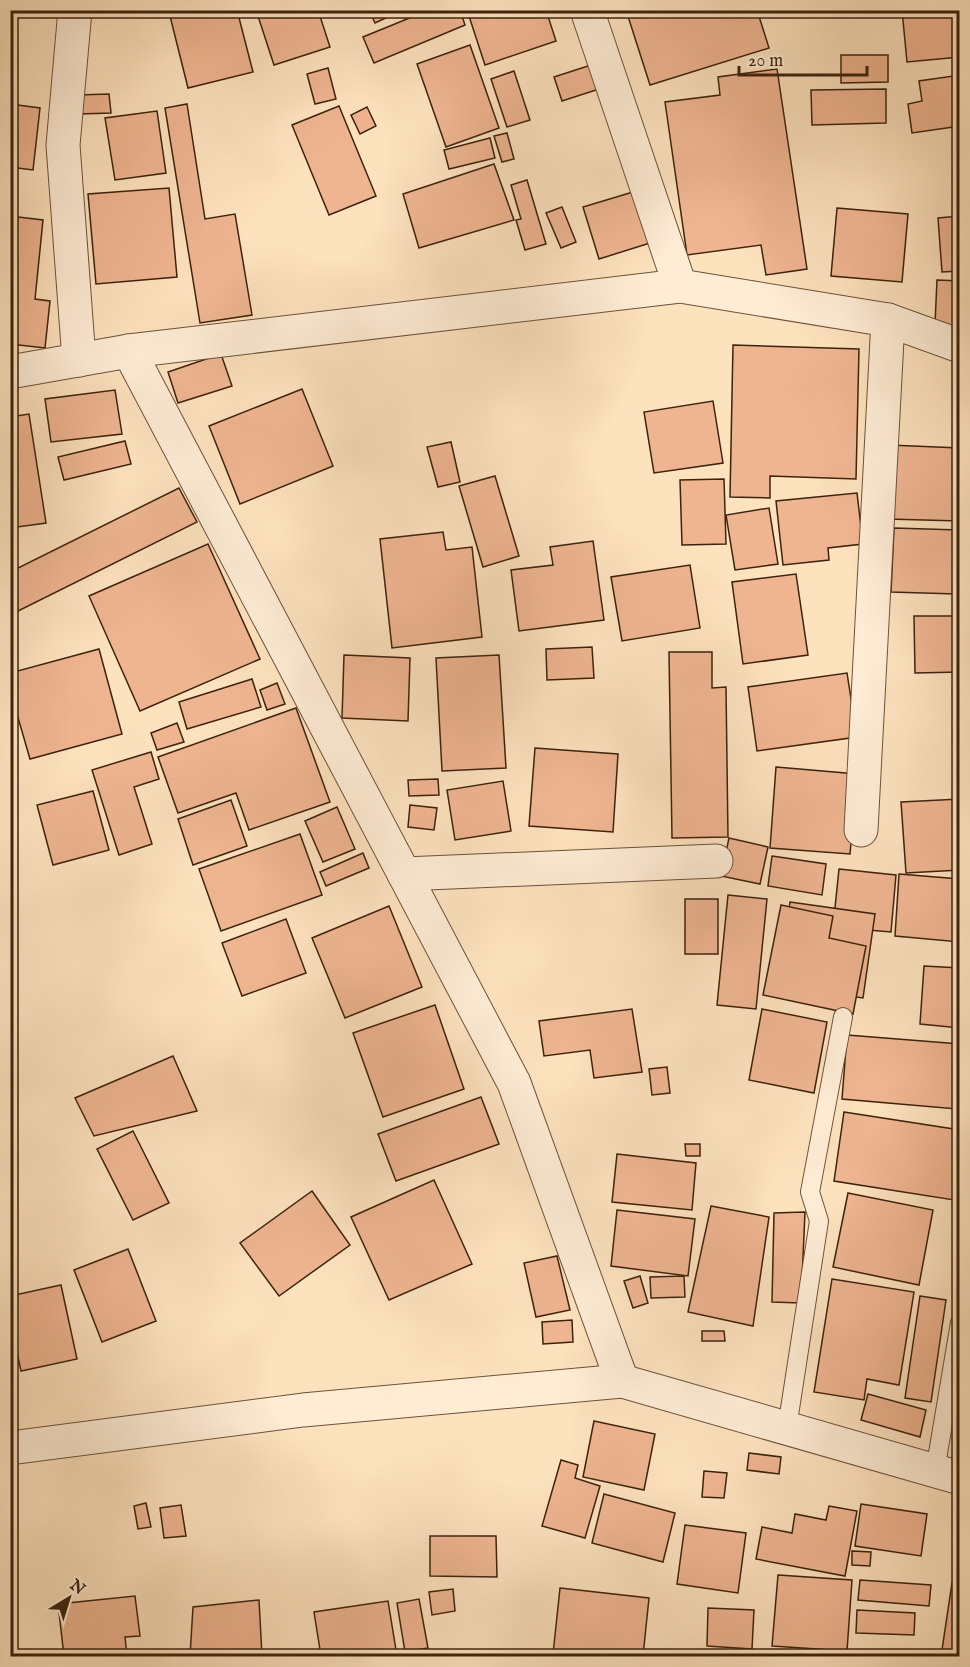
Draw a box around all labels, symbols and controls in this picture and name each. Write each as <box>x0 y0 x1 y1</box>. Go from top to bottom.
scale bar <box>739 39 866 77</box>
text: 20 m <box>748 50 783 73</box>
north arrow <box>39 1568 99 1628</box>
text: N <box>65 1575 89 1600</box>

